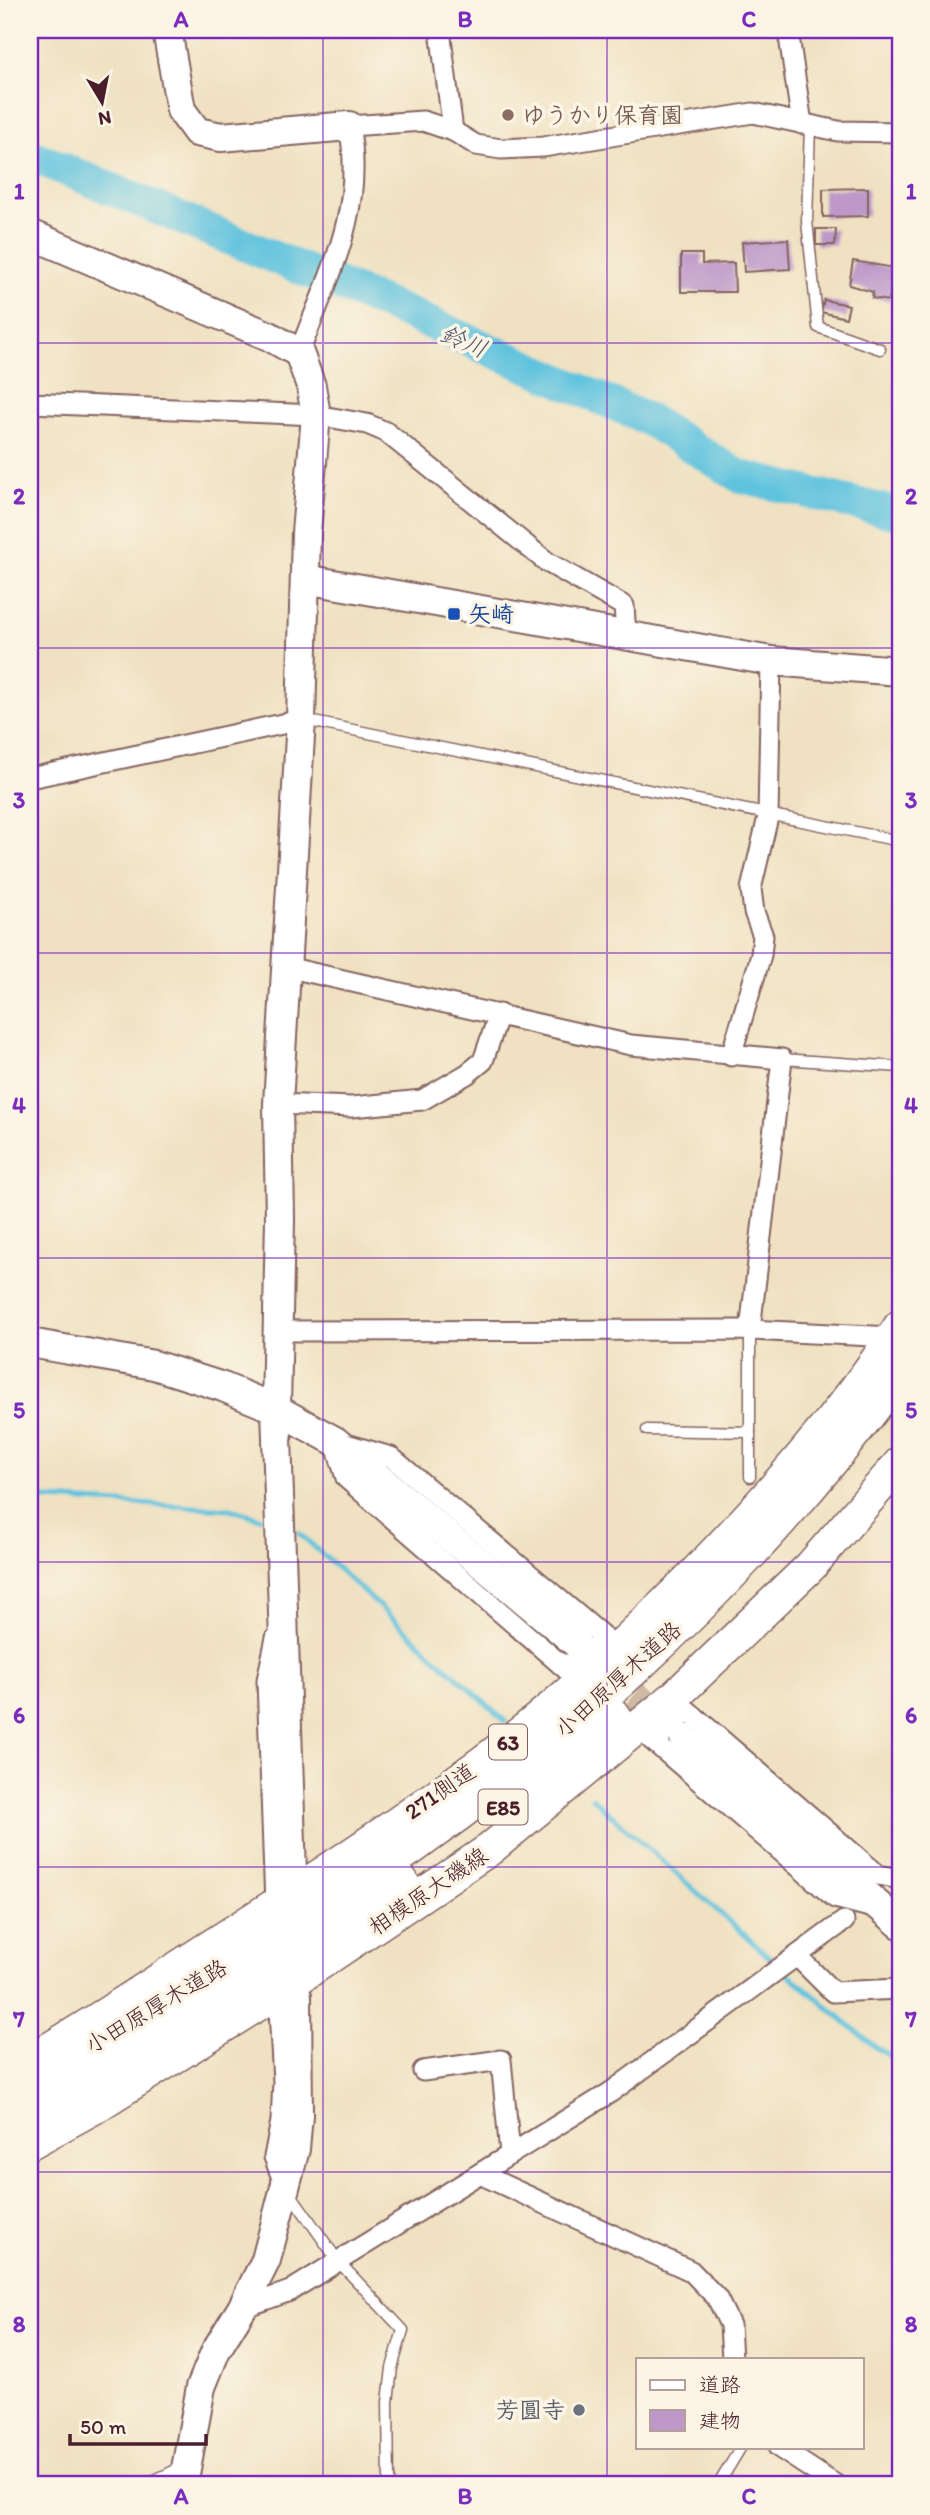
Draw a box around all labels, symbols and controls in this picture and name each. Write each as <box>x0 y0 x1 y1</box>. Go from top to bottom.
text: A <box>173 5 189 33</box>
text: B <box>458 5 473 33</box>
text: C <box>742 5 757 33</box>
north arrow <box>66 66 136 136</box>
place label: ゆうかり保育園 <box>522 101 683 129</box>
text: N <box>97 106 113 131</box>
marker: ゆうかり保育園 <box>500 107 516 123</box>
text: 1 <box>14 177 25 205</box>
text: 1 <box>906 177 917 205</box>
water label: 鈴川 <box>436 318 492 364</box>
text: 2 <box>13 482 26 510</box>
text: 2 <box>905 482 918 510</box>
place label: 矢崎 <box>468 600 514 628</box>
marker: 矢崎 <box>446 606 462 622</box>
text: 3 <box>13 786 26 814</box>
text: 3 <box>905 786 918 814</box>
text: 4 <box>12 1091 26 1119</box>
text: 4 <box>904 1091 918 1119</box>
text: 5 <box>13 1396 25 1424</box>
text: 5 <box>905 1396 917 1424</box>
street label: 小田原厚木道路 <box>549 1615 687 1743</box>
text: 6 <box>13 1701 25 1729</box>
text: 6 <box>905 1701 917 1729</box>
road number: 63 <box>489 1724 527 1760</box>
street label: 271側道 <box>399 1757 481 1825</box>
road number: E85 <box>478 1790 528 1825</box>
street label: 相模原大磯線 <box>363 1841 493 1941</box>
street label: 小田原厚木道路 <box>80 1953 232 2059</box>
text: 7 <box>12 2005 25 2033</box>
text: 7 <box>904 2005 917 2033</box>
text: 8 <box>13 2310 26 2338</box>
text: 8 <box>905 2310 918 2338</box>
legend <box>636 2358 864 2448</box>
text: 道路 <box>699 2372 741 2397</box>
place label: 芳圓寺 <box>496 2396 565 2424</box>
marker: 芳圓寺 <box>571 2402 587 2418</box>
scale bar <box>70 2403 206 2447</box>
text: 建物 <box>699 2408 741 2433</box>
text: 50 m <box>80 2414 127 2439</box>
text: A <box>173 2482 189 2510</box>
text: B <box>458 2482 473 2510</box>
text: C <box>742 2482 757 2510</box>

